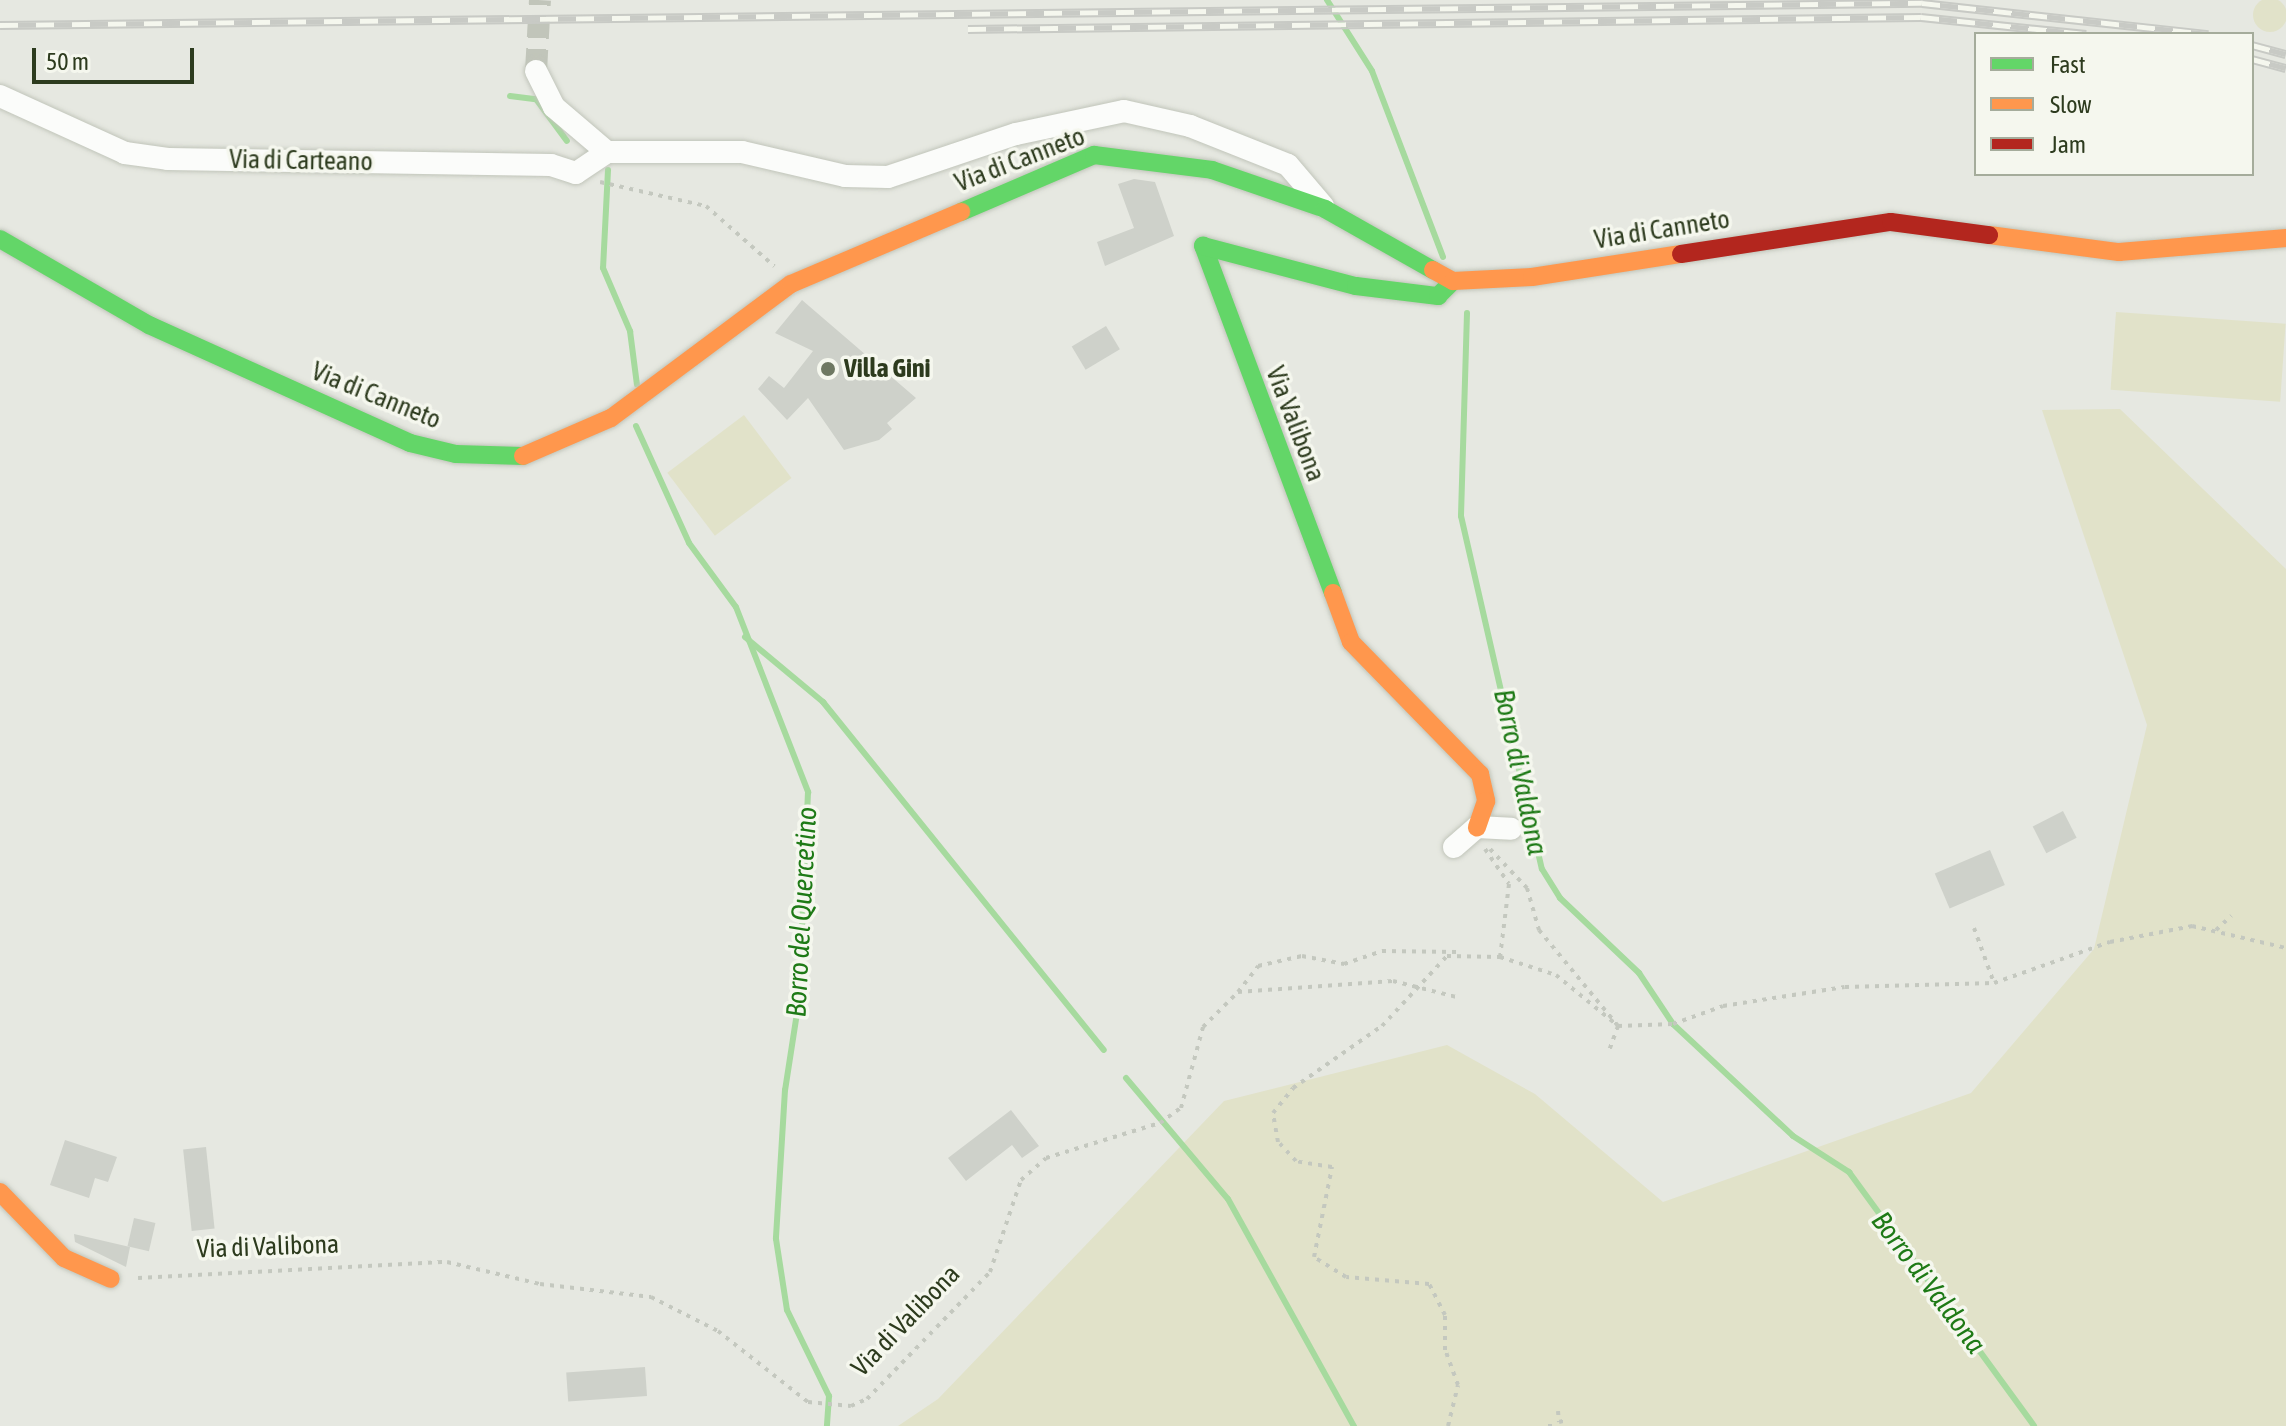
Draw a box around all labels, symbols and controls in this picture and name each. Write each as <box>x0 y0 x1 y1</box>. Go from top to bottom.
scale bar <box>36 32 198 82</box>
legend <box>1974 32 2254 176</box>
text: 50 m <box>46 48 89 75</box>
text: Fast <box>2050 51 2086 78</box>
text: Slow <box>2050 91 2092 118</box>
street label: Via di Canneto <box>951 121 1089 199</box>
text: Jam <box>2050 131 2086 158</box>
street label: Via di Carteano <box>229 144 373 178</box>
street label: Via di Canneto <box>1592 204 1732 256</box>
place label: Villa Gini <box>844 353 931 385</box>
street label: Via di Canneto <box>307 356 445 436</box>
marker: Villa Gini <box>819 360 837 378</box>
street label: Via Valibona <box>1259 362 1331 486</box>
water label: Borro di Valdona <box>1487 686 1555 858</box>
water label: Borro del Quercetino <box>779 806 823 1018</box>
water label: Borro di Valdona <box>1865 1205 1993 1359</box>
street label: Via di Valibona <box>196 1229 340 1265</box>
street label: Via di Valibona <box>845 1259 967 1383</box>

